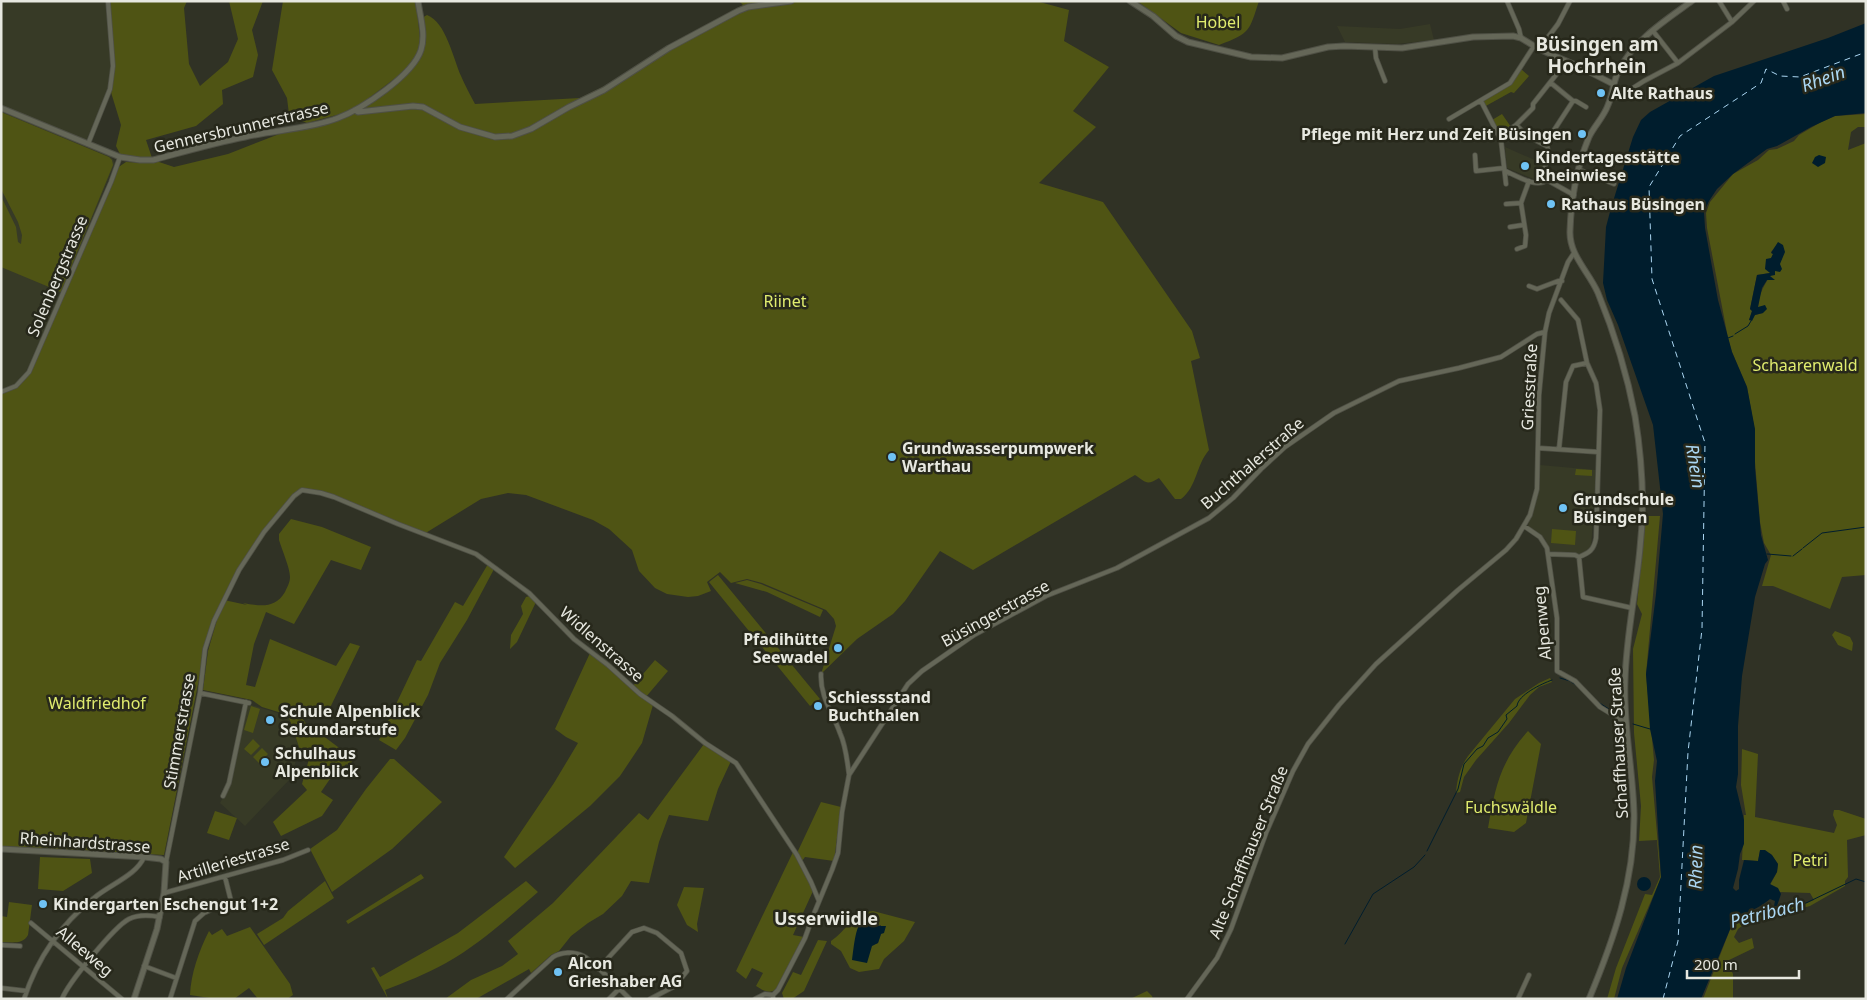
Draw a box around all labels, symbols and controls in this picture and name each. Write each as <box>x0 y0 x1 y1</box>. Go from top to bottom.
park label: Hobel <box>1196 11 1240 33</box>
district label: Büsingen am Hochrhein <box>1535 31 1659 79</box>
water label: Rhein <box>1798 59 1848 97</box>
place label: Alte Rathaus <box>1611 82 1713 104</box>
marker: Alte Rathaus <box>1595 87 1607 99</box>
street label: Gennersbrunnerstrasse <box>152 96 330 158</box>
place label: Pflege mit Herz und Zeit Büsingen <box>1301 123 1572 145</box>
marker: Pflege mit Herz und Zeit Büsingen <box>1576 128 1588 140</box>
place label: Kindertagesstätte Rheinwiese <box>1535 146 1680 186</box>
marker: Kindertagesstätte Rheinwiese <box>1519 160 1531 172</box>
place label: Rathaus Büsingen <box>1561 193 1705 215</box>
marker: Rathaus Büsingen <box>1545 198 1557 210</box>
street label: Solenbergstrasse <box>22 212 92 340</box>
park label: Riinet <box>764 290 807 312</box>
street label: Griesstraße <box>1516 343 1542 431</box>
park label: Schaarenwald <box>1752 354 1858 376</box>
street label: Buchthalerstraße <box>1196 412 1308 514</box>
place label: Grundwasserpumpwerk Warthau <box>902 437 1094 477</box>
water label: Rhein <box>1681 442 1711 490</box>
marker: Grundwasserpumpwerk Warthau <box>886 451 898 463</box>
place label: Grundschule Büsingen <box>1573 488 1674 528</box>
marker: Grundschule Büsingen <box>1557 502 1569 514</box>
street label: Büsingerstrasse <box>937 574 1053 652</box>
street label: Alpenweg <box>1528 585 1556 661</box>
street label: Widlenstrasse <box>555 601 649 687</box>
place label: Pfadihütte Seewadel <box>743 628 828 668</box>
marker: Pfadihütte Seewadel <box>832 642 844 654</box>
street label: Schaffhauser Straße <box>1603 667 1633 819</box>
street label: Stimmerstrasse <box>158 671 200 791</box>
place label: Schiessstand Buchthalen <box>828 686 931 726</box>
park label: Waldfriedhof <box>48 692 147 714</box>
place label: Schule Alpenblick Sekundarstufe <box>280 700 420 740</box>
marker: Schiessstand Buchthalen <box>812 700 824 712</box>
marker: Schule Alpenblick Sekundarstufe <box>264 714 276 726</box>
place label: Schulhaus Alpenblick <box>275 742 359 782</box>
marker: Schulhaus Alpenblick <box>259 756 271 768</box>
street label: Alte Schaffhauser Straße <box>1203 762 1293 942</box>
park label: Fuchswäldle <box>1465 796 1557 818</box>
street label: Rheinhardstrasse <box>19 826 151 858</box>
street label: Artilleriestrasse <box>174 832 292 888</box>
water label: Rhein <box>1683 844 1707 890</box>
park label: Petri <box>1792 849 1828 871</box>
water label: Petribach <box>1727 891 1807 933</box>
place label: Kindergarten Eschengut 1+2 <box>53 893 278 915</box>
marker: Kindergarten Eschengut 1+2 <box>37 898 49 910</box>
district label: Usserwiidle <box>774 906 878 930</box>
street label: Alleeweg <box>52 921 118 981</box>
scale bar <box>1687 948 1800 980</box>
place label: Alcon Grieshaber AG <box>568 952 682 992</box>
text: 200 m <box>1694 954 1738 974</box>
marker: Alcon Grieshaber AG <box>552 966 564 978</box>

